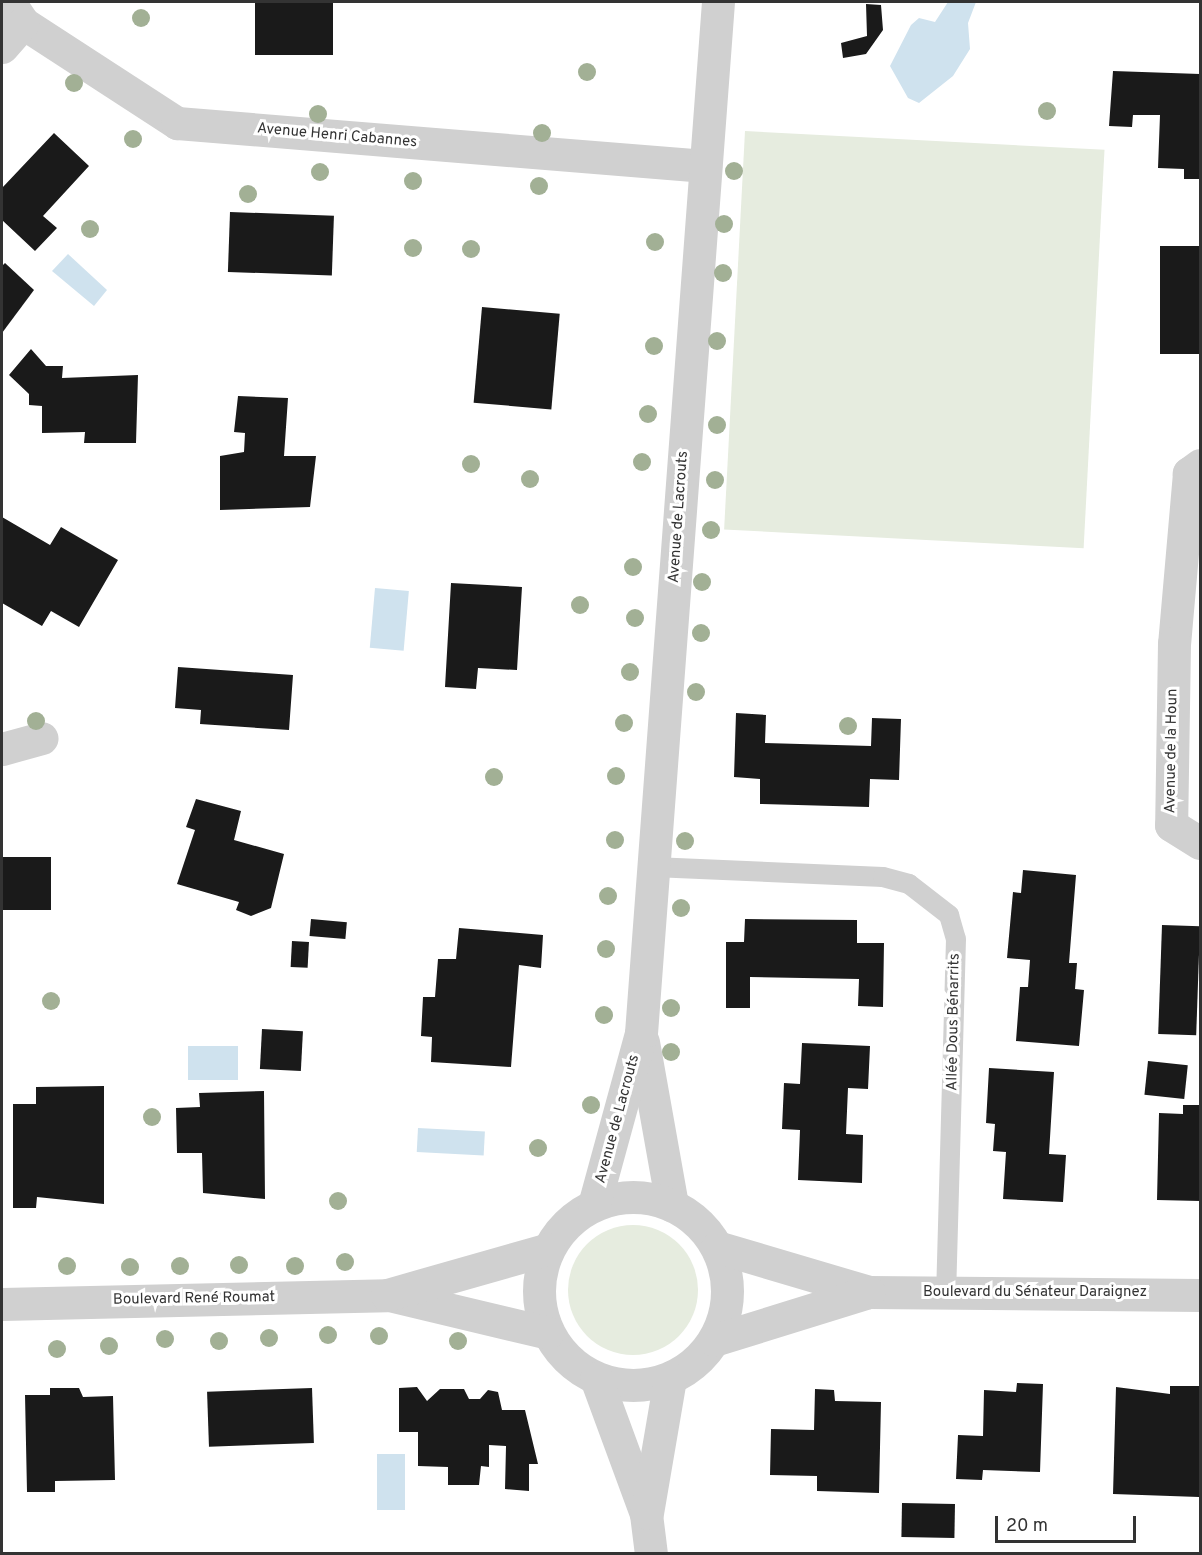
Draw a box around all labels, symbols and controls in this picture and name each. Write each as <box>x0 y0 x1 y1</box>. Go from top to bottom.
street label: Avenue Henri Cabannes <box>256 120 418 152</box>
street label: Avenue de Lacrouts <box>665 450 693 584</box>
street label: Avenue de la Houn <box>1162 688 1182 814</box>
street label: Allée Dous Bénarrits <box>944 953 964 1091</box>
street label: Avenue de Lacrouts <box>592 1053 644 1185</box>
street label: Boulevard du Sénateur Daraignez <box>923 1284 1147 1302</box>
street label: Boulevard René Roumat <box>113 1289 275 1309</box>
scale bar <box>998 1504 1139 1542</box>
text: 20 m <box>1006 1515 1048 1538</box>

